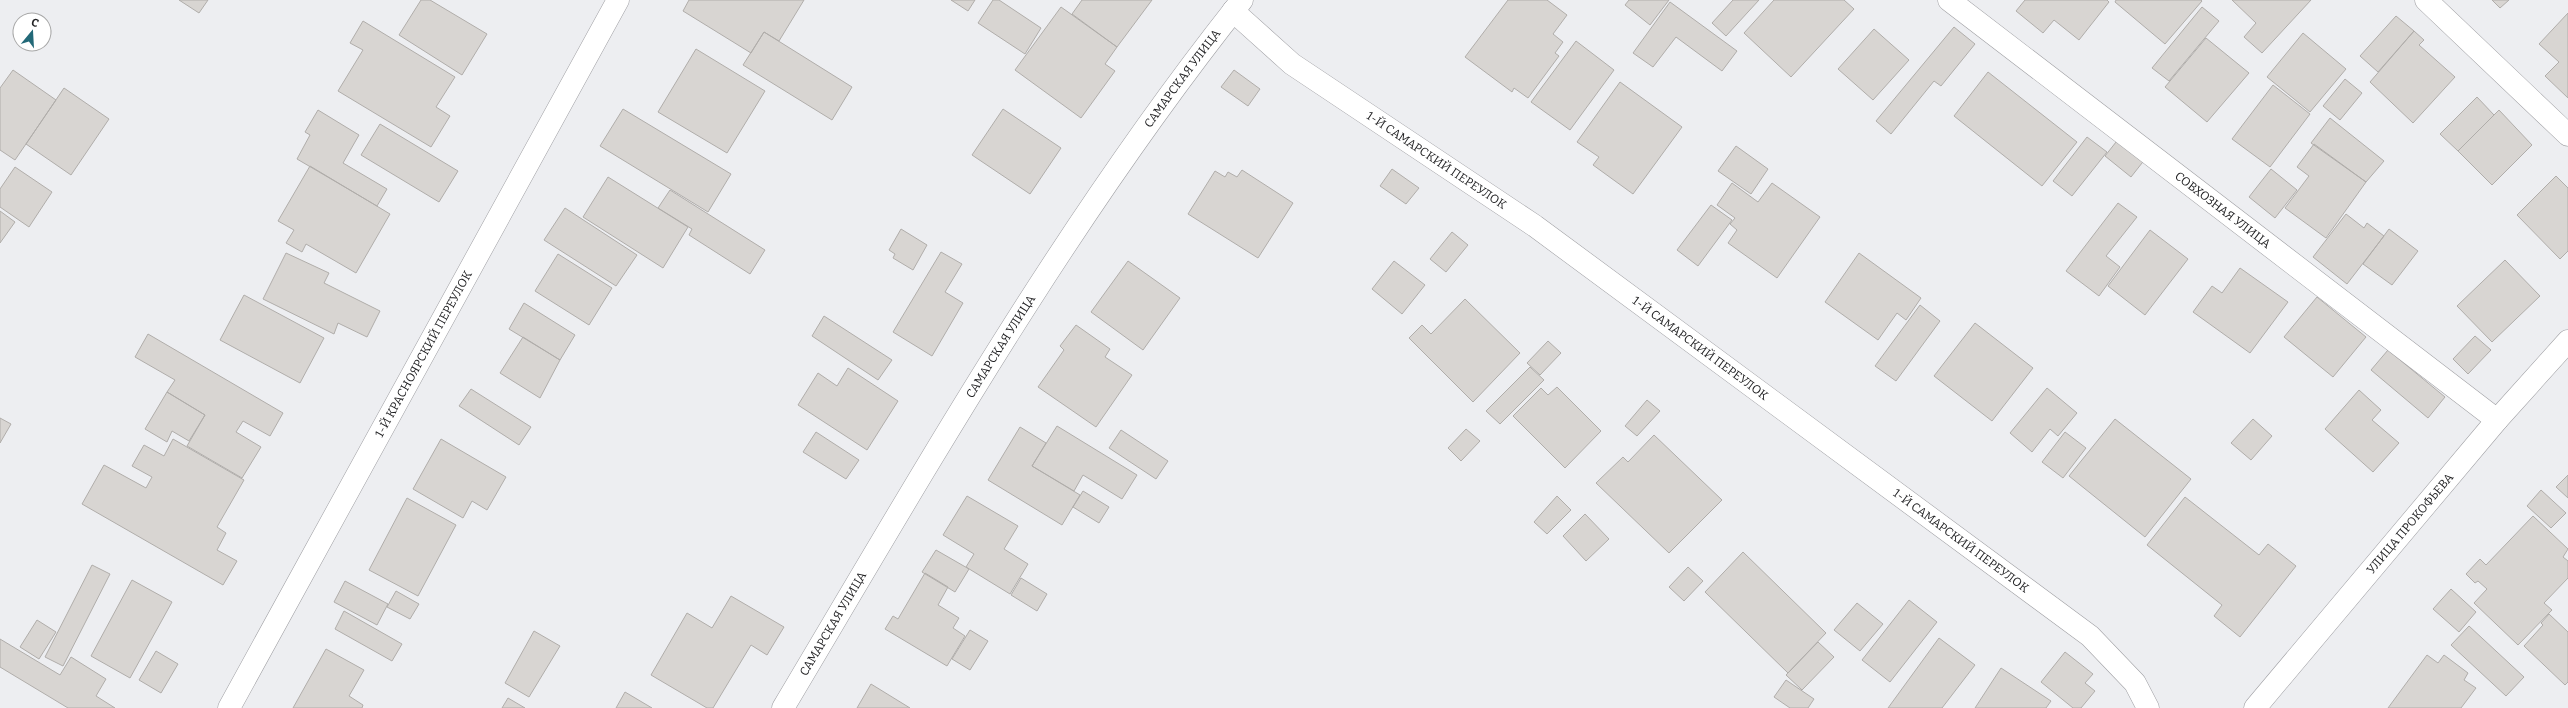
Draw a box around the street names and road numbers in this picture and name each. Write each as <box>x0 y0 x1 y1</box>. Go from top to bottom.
street label: САМАРСКАЯ УЛИЦА <box>1141 26 1224 130</box>
street label: 1-Й САМАРСКИЙ ПЕРЕУЛОК <box>1364 109 1510 212</box>
street label: СОВХОЗНАЯ УЛИЦА <box>2172 169 2274 251</box>
street label: 1-Й КРАСНОЯРСКИЙ ПЕРЕУЛОК <box>372 268 475 440</box>
street label: САМАРСКАЯ УЛИЦА <box>963 292 1038 400</box>
street label: 1-Й САМАРСКИЙ ПЕРЕУЛОК <box>1630 293 1771 403</box>
street label: УЛИЦА ПРОКОФЬЕВА <box>2364 470 2457 577</box>
street label: 1-Й САМАРСКИЙ ПЕРЕУЛОК <box>1890 486 2032 596</box>
street label: САМАРСКАЯ УЛИЦА <box>797 569 870 678</box>

